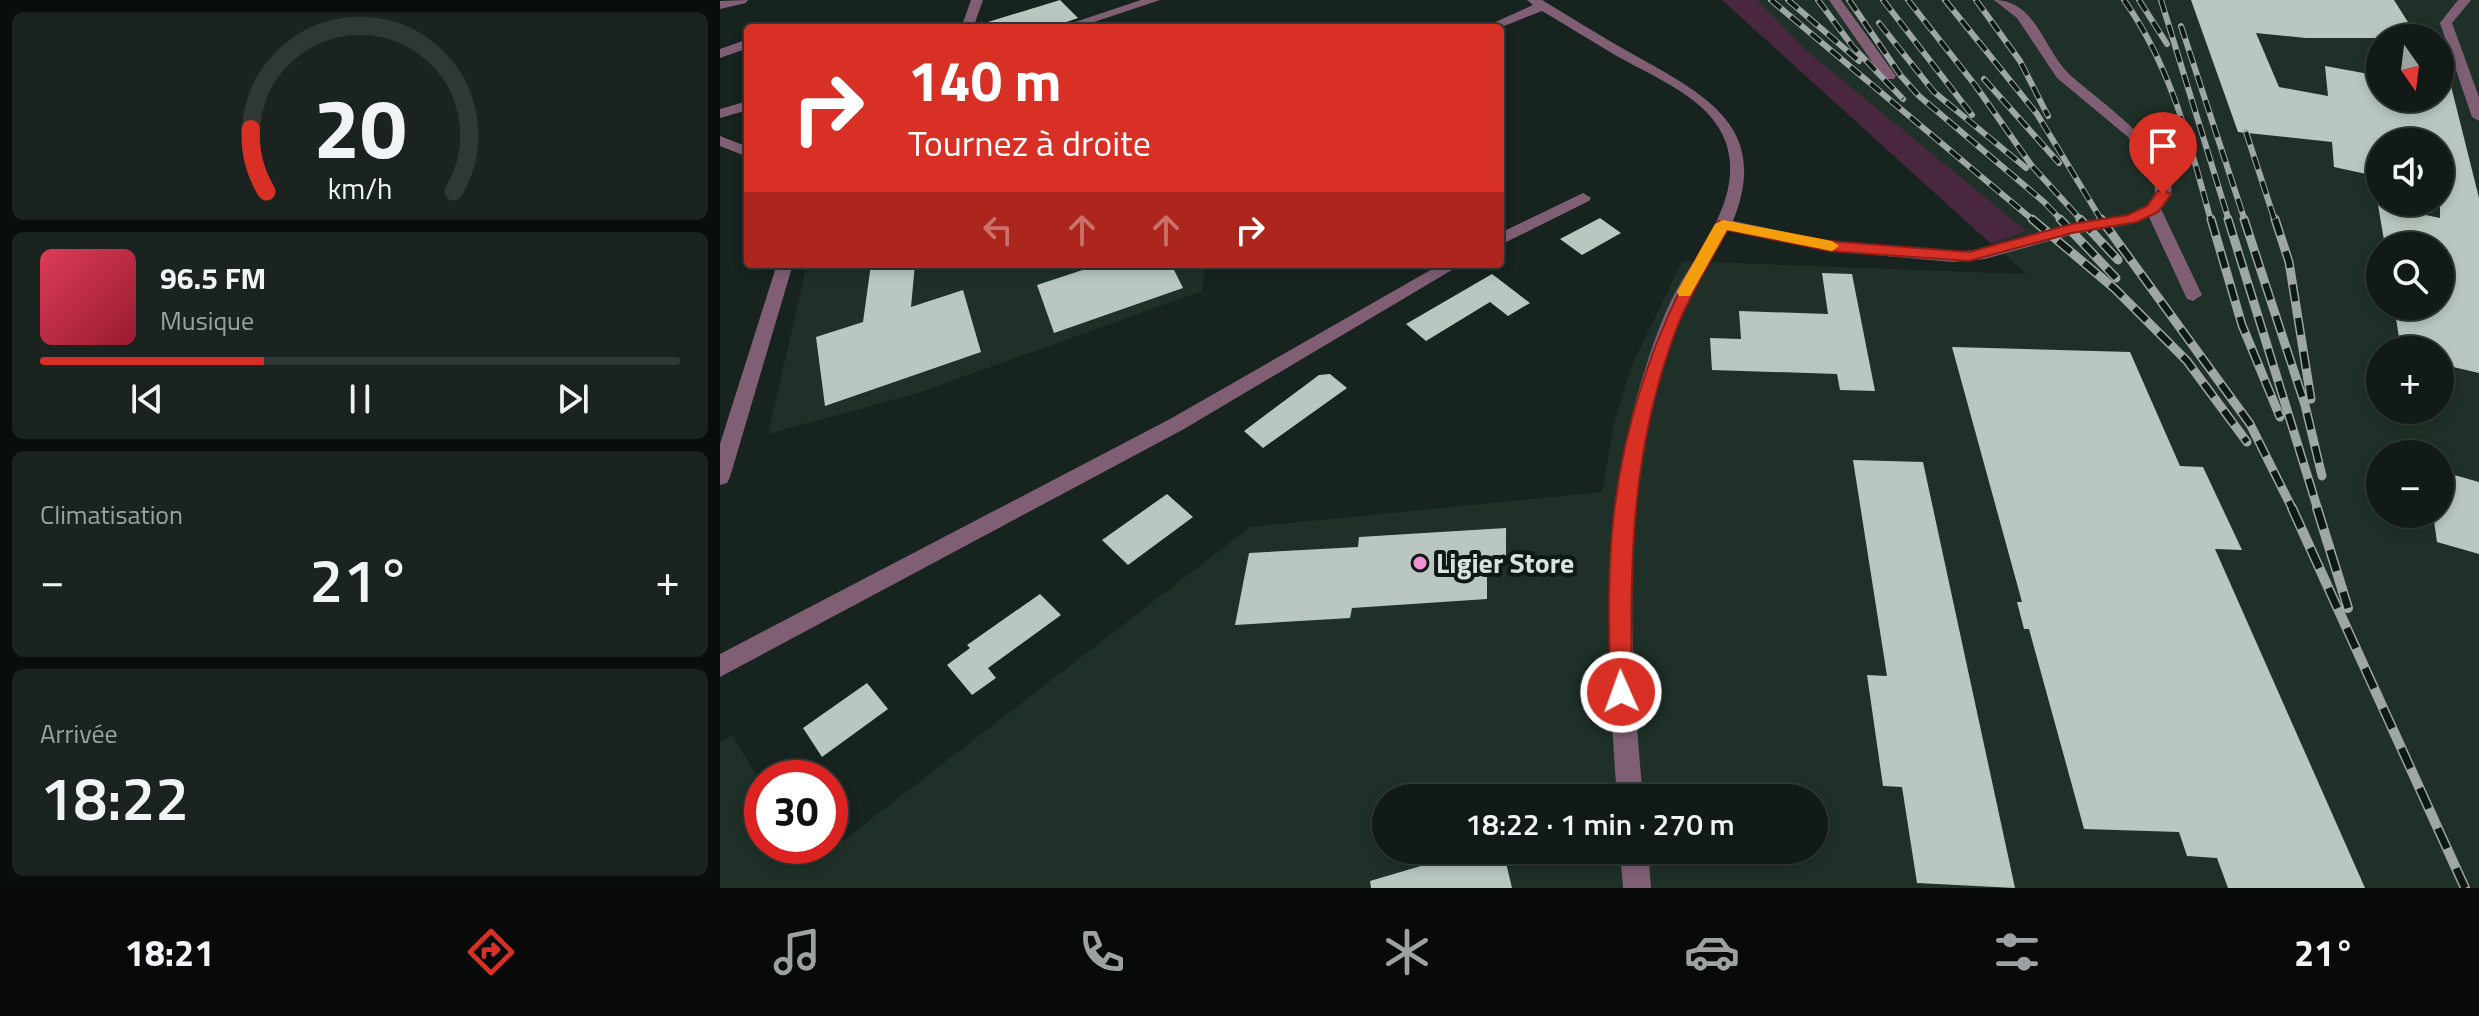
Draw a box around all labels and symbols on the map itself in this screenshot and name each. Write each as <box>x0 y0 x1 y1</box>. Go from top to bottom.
north arrow <box>2366 24 2454 112</box>
pin <box>2129 112 2197 194</box>
place label: Ligier Store <box>1436 541 1574 584</box>
marker: Ligier Store <box>1411 554 1429 572</box>
position arrow <box>1579 650 1663 734</box>
speed limit sign: 30 <box>744 760 848 864</box>

